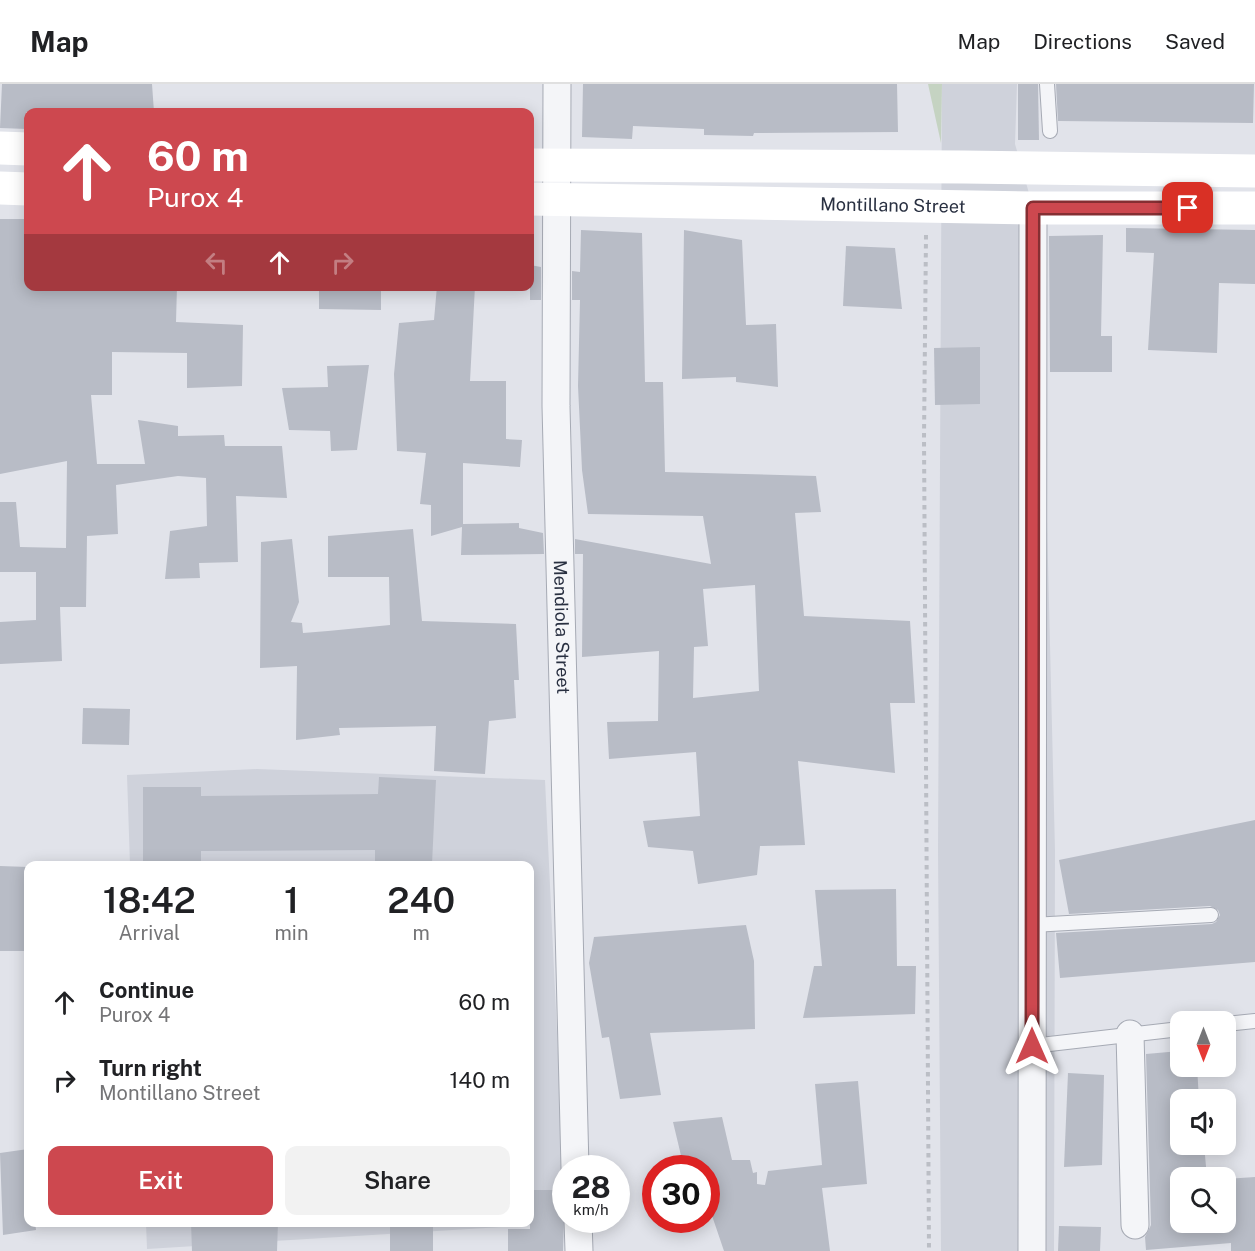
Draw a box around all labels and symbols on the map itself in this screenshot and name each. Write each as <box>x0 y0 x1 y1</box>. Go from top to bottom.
pin <box>1162 182 1213 233</box>
street label: Montillano Street <box>820 193 966 217</box>
street label: Mendiola Street <box>550 560 574 694</box>
north arrow <box>1170 1011 1236 1077</box>
position arrow <box>1000 1014 1064 1078</box>
speed limit sign: 30 <box>642 1155 720 1233</box>

